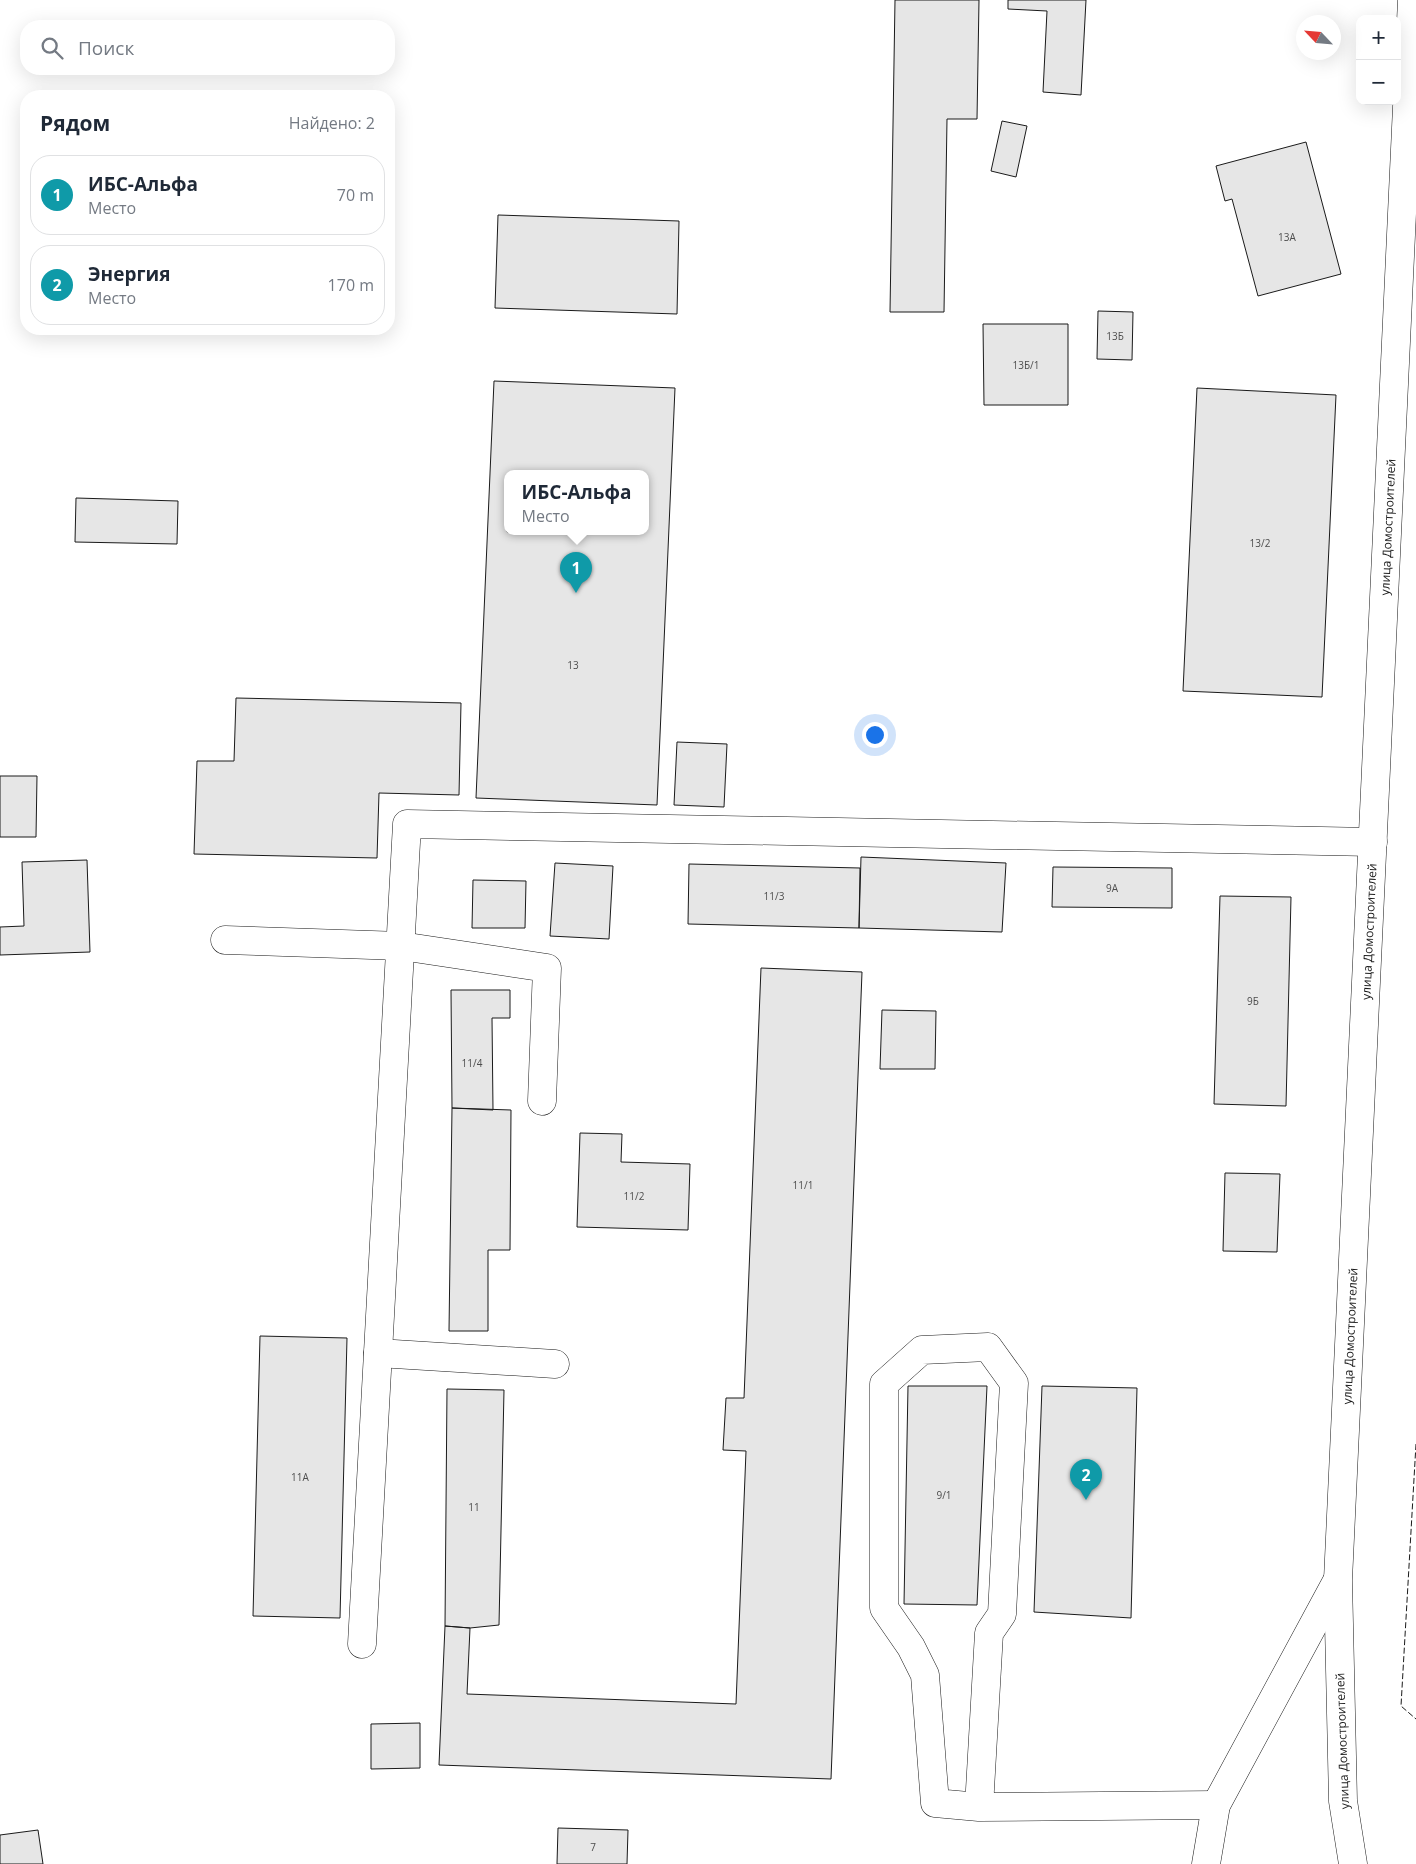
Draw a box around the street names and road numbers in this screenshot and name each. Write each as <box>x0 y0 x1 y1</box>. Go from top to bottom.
street label: улица Домостроителей <box>1376 458 1399 596</box>
street label: улица Домостроителей <box>1357 863 1380 1000</box>
street label: улица Домостроителей <box>1338 1267 1361 1405</box>
street label: улица Домостроителей <box>1331 1673 1353 1809</box>

